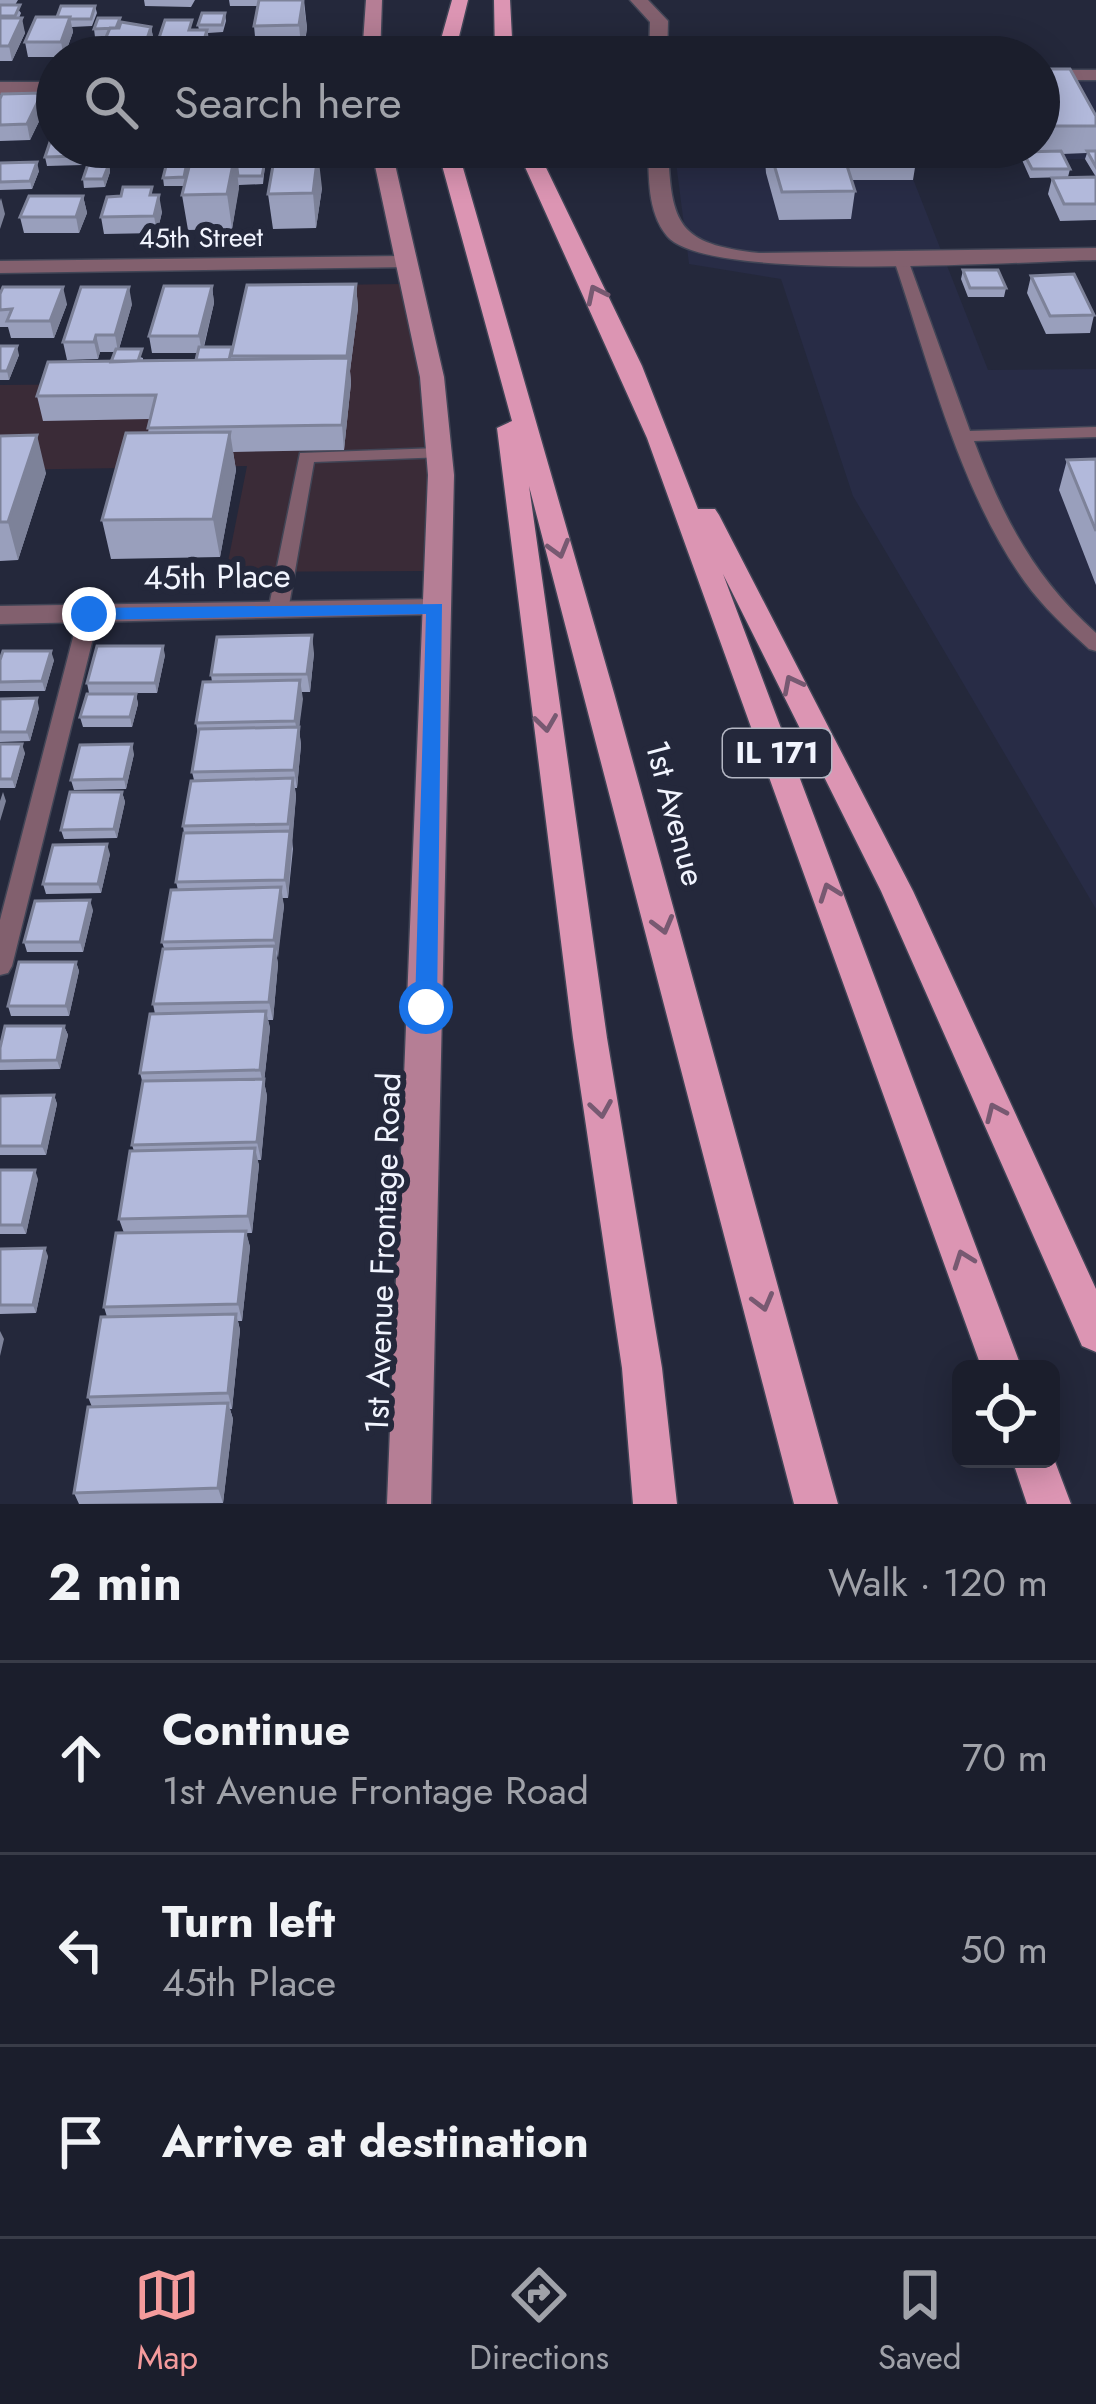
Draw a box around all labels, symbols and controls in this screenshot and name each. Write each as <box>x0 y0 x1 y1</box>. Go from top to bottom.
search box <box>36 36 1060 168</box>
icon: search <box>78 69 144 135</box>
text: Search here <box>174 70 402 135</box>
street label: 45th Street <box>139 217 264 258</box>
one-way arrow <box>587 285 610 307</box>
one-way arrow <box>545 538 570 559</box>
street label: 45th Place <box>143 552 291 601</box>
route end <box>62 587 116 641</box>
one-way arrow <box>782 675 806 696</box>
one-way arrow <box>533 713 559 732</box>
road number: IL 171 <box>723 729 831 777</box>
street label: 1st Avenue <box>634 735 717 891</box>
one-way arrow <box>819 883 843 904</box>
one-way arrow <box>648 914 673 935</box>
route start <box>399 980 453 1034</box>
street label: 1st Avenue Frontage Road <box>353 1072 412 1434</box>
one-way arrow <box>588 1098 613 1118</box>
one-way arrow <box>986 1103 1010 1124</box>
one-way arrow <box>952 1250 977 1271</box>
one-way arrow <box>749 1291 774 1312</box>
map controls <box>952 1360 1060 1468</box>
button: locate <box>952 1360 1060 1468</box>
text: 2 min <box>48 1545 182 1619</box>
text: Walk · 120 m <box>828 1554 1048 1611</box>
text: Continue <box>162 1697 350 1762</box>
icon: ahead <box>48 1725 114 1791</box>
text: 70 m <box>962 1729 1048 1786</box>
text: 1st Avenue Frontage Road <box>162 1762 589 1819</box>
text: Turn left <box>162 1889 335 1954</box>
icon: left <box>48 1917 114 1983</box>
text: 50 m <box>960 1921 1048 1978</box>
text: 45th Place <box>162 1954 336 2011</box>
icon: arrive <box>48 2109 114 2175</box>
text: Arrive at destination <box>162 2109 589 2174</box>
tab: Map <box>134 2262 200 2381</box>
tab: Directions <box>469 2262 609 2381</box>
tab: Saved <box>878 2262 962 2381</box>

